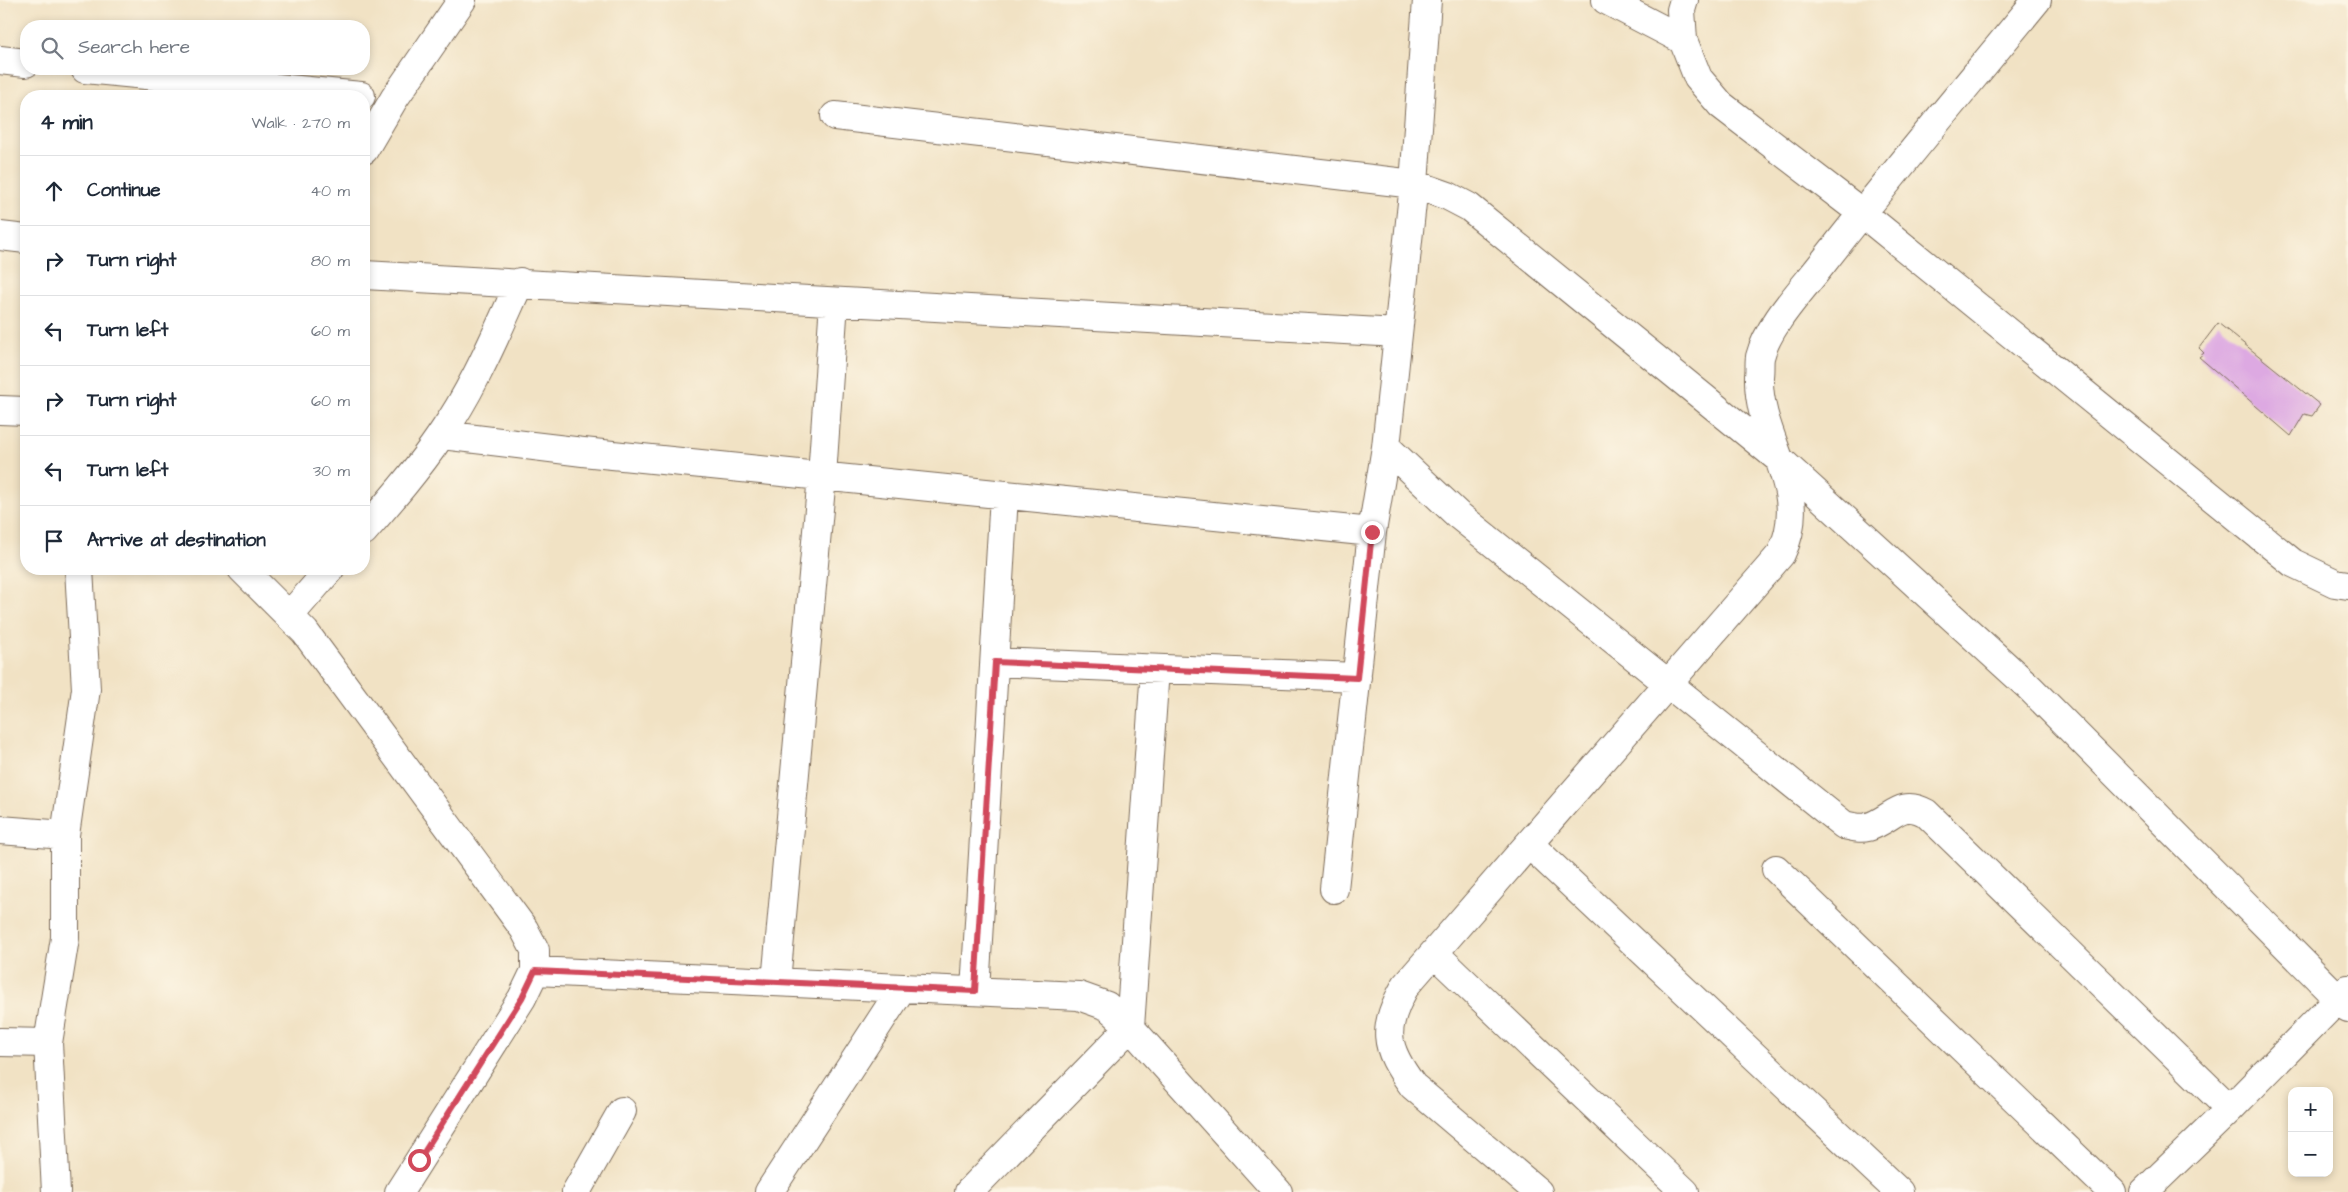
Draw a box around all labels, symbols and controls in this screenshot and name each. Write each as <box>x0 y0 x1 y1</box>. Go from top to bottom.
search box <box>20 20 370 75</box>
icon: search <box>38 34 66 62</box>
text: Search here <box>78 34 190 61</box>
text: 4 min <box>40 108 93 137</box>
text: Walk · 270 m <box>251 112 350 134</box>
icon: ahead <box>40 177 68 205</box>
text: Continue <box>87 177 161 204</box>
text: 40 m <box>310 180 350 202</box>
icon: right <box>40 247 68 275</box>
text: Turn right <box>87 247 176 274</box>
text: 80 m <box>311 250 350 272</box>
icon: left <box>40 317 68 345</box>
text: Turn left <box>87 317 168 344</box>
text: 60 m <box>311 320 350 342</box>
icon: right <box>40 387 68 415</box>
text: Turn right <box>87 387 176 414</box>
text: 60 m <box>311 390 350 412</box>
icon: left <box>40 457 68 485</box>
text: Turn left <box>87 457 168 484</box>
text: 30 m <box>313 460 350 482</box>
route end <box>1361 521 1384 544</box>
icon: arrive <box>40 527 68 555</box>
text: Arrive at destination <box>87 527 266 554</box>
map controls <box>2288 1087 2333 1177</box>
button: + <box>2288 1087 2333 1132</box>
button: − <box>2288 1132 2333 1177</box>
route start <box>408 1149 431 1172</box>

